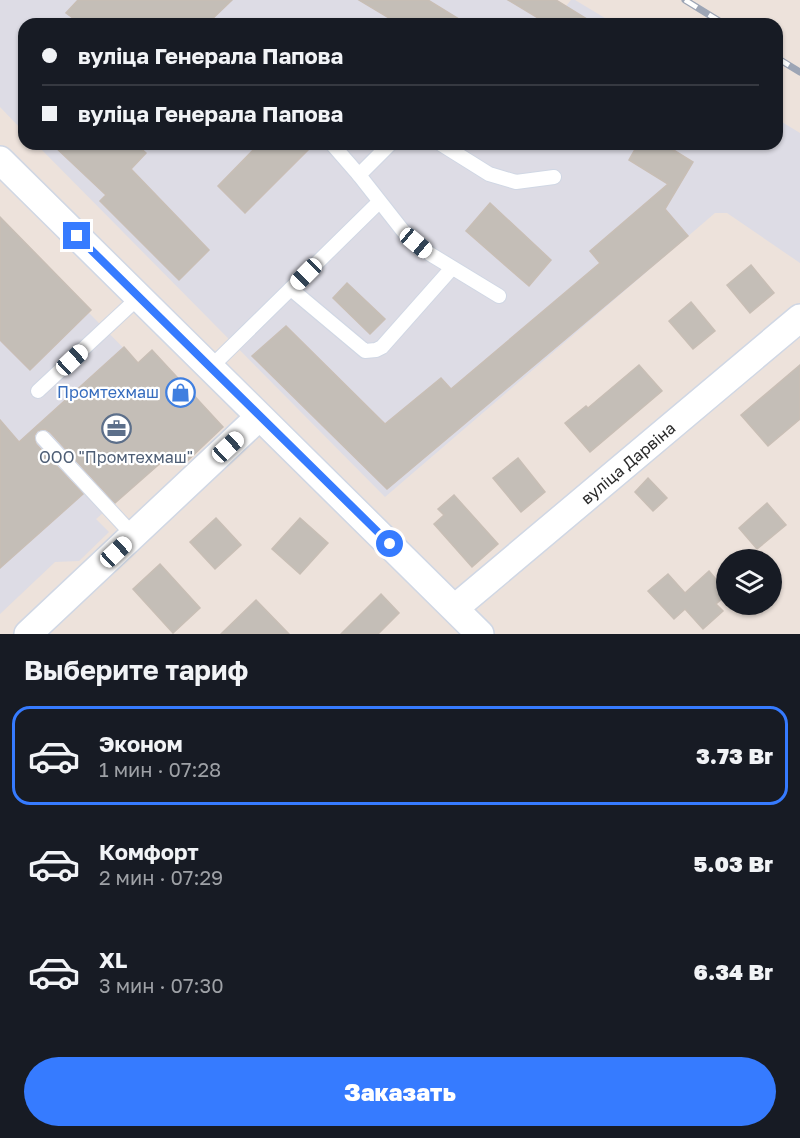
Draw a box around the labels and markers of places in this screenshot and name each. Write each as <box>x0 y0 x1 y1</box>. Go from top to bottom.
shop icon: Промтехмаш <box>164 376 196 408</box>
place label: Промтехмаш <box>57 382 159 402</box>
office icon: ООО "Промтехмаш" <box>100 413 132 445</box>
place label: ООО "Промтехмаш" <box>39 447 193 467</box>

